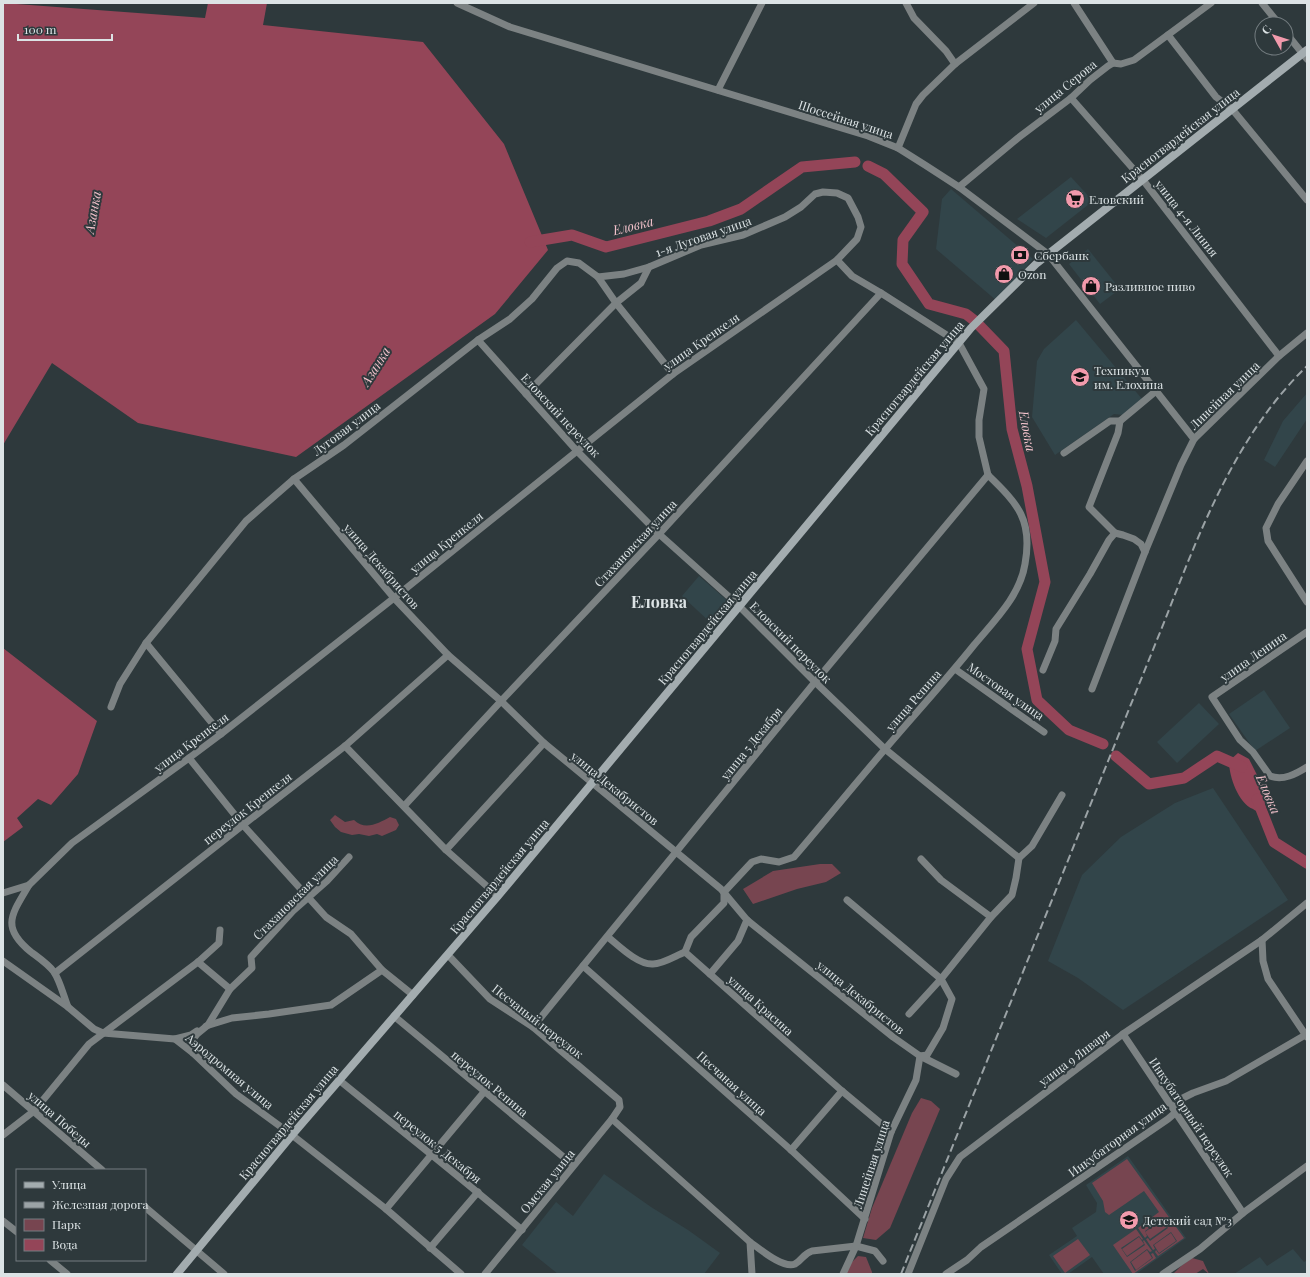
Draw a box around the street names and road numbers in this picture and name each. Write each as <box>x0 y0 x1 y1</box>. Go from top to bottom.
street label: улица Серова <box>1030 56 1100 117</box>
street label: Красногвардейская улица <box>1118 84 1242 186</box>
street label: Шоссейная улица <box>797 96 895 142</box>
street label: улица 4-я Линия <box>1151 175 1222 260</box>
street label: 1-я Луговая улица <box>653 212 753 260</box>
street label: улица Кренкеля <box>659 308 743 374</box>
street label: Красногвардейская улица <box>861 317 967 439</box>
street label: Линейная улица <box>1185 357 1263 433</box>
street label: Еловский переулок <box>518 370 604 460</box>
street label: Луговая улица <box>308 397 383 459</box>
street label: Стахановская улица <box>590 496 680 590</box>
street label: улица Кренкеля <box>405 507 486 577</box>
street label: улица Декабристов <box>340 519 424 613</box>
street label: Красногвардейская улица <box>654 566 760 688</box>
street label: Еловский переулок <box>747 598 835 686</box>
street label: улица Ленина <box>1216 627 1289 685</box>
street label: Мостовая улица <box>964 659 1048 723</box>
street label: улица Репина <box>881 666 944 735</box>
street label: улица 5 Декабря <box>716 703 786 784</box>
street label: улица Кренкеля <box>150 708 232 776</box>
street label: улица Декабристов <box>567 747 663 829</box>
street label: переулок Кренкеля <box>199 768 295 848</box>
street label: Красногвардейская улица <box>446 815 552 937</box>
street label: Стахановская улица <box>249 851 341 943</box>
street label: улица Декабристов <box>813 956 909 1038</box>
street label: улица Красина <box>724 971 797 1039</box>
street label: Песчаный переулок <box>489 980 587 1062</box>
street label: улица 9 Января <box>1034 1025 1113 1090</box>
street label: Аэродромная улица <box>182 1029 277 1112</box>
street label: переулок Репина <box>448 1046 532 1120</box>
street label: Песчаная улица <box>694 1047 770 1119</box>
street label: Инкубаторный переулок <box>1146 1054 1238 1180</box>
street label: Красногвардейская улица <box>235 1061 341 1183</box>
street label: улица Победы <box>24 1087 95 1151</box>
street label: Инкубаторная улица <box>1065 1098 1169 1180</box>
street label: переулок 5 Декабря <box>391 1106 486 1187</box>
street label: Линейная улица <box>849 1118 893 1211</box>
street label: Омская улица <box>516 1146 578 1216</box>

